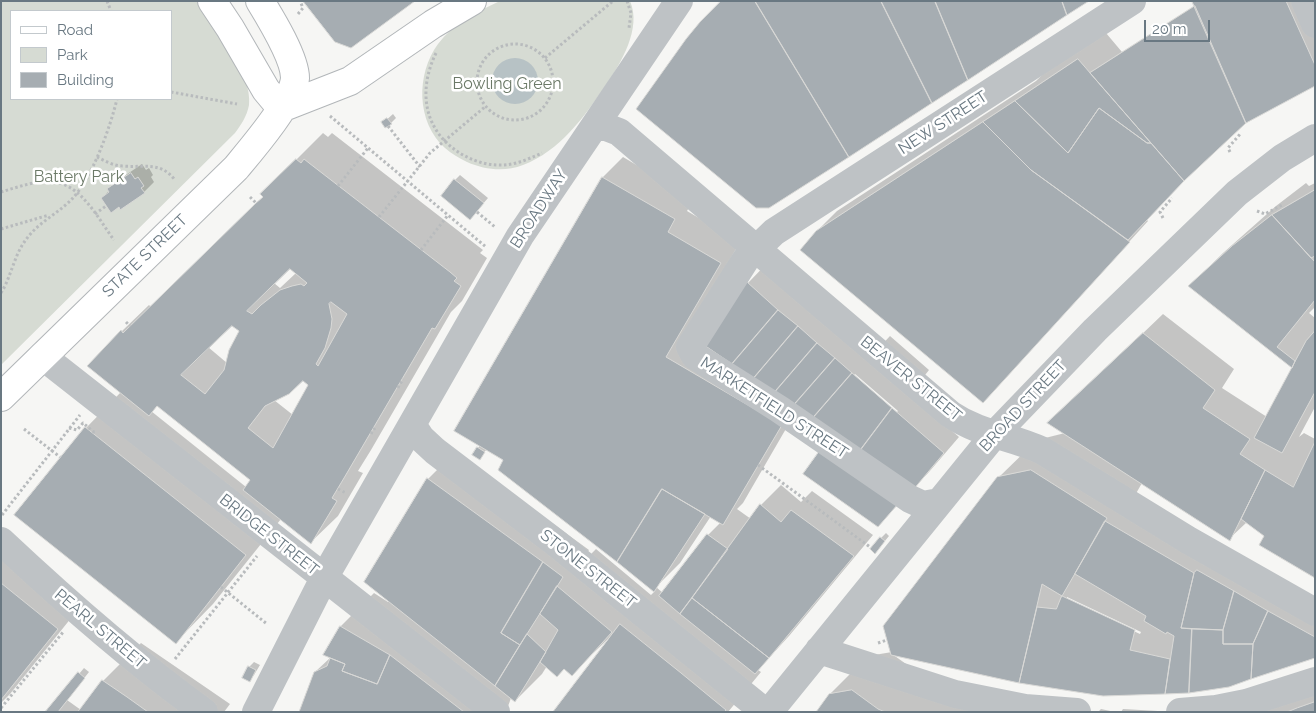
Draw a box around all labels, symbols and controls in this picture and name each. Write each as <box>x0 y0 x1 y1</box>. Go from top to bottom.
legend <box>10 10 172 100</box>
scale bar <box>1146 10 1212 42</box>
text: 20 m <box>1152 20 1187 38</box>
text: Road <box>57 21 93 39</box>
text: Park <box>57 46 88 64</box>
text: Building <box>57 71 114 89</box>
park label: Bowling Green <box>453 74 561 94</box>
street label: NEW STREET <box>895 87 991 159</box>
street label: BROADWAY <box>506 166 572 252</box>
park label: Battery Park <box>34 167 124 187</box>
street label: STATE STREET <box>98 211 192 301</box>
street label: BEAVER STREET <box>857 332 965 426</box>
street label: MARKETFIELD STREET <box>697 353 851 463</box>
street label: BROAD STREET <box>976 356 1070 456</box>
street label: BRIDGE STREET <box>215 490 323 580</box>
street label: STONE STREET <box>536 526 640 612</box>
street label: PEARL STREET <box>50 585 150 673</box>

